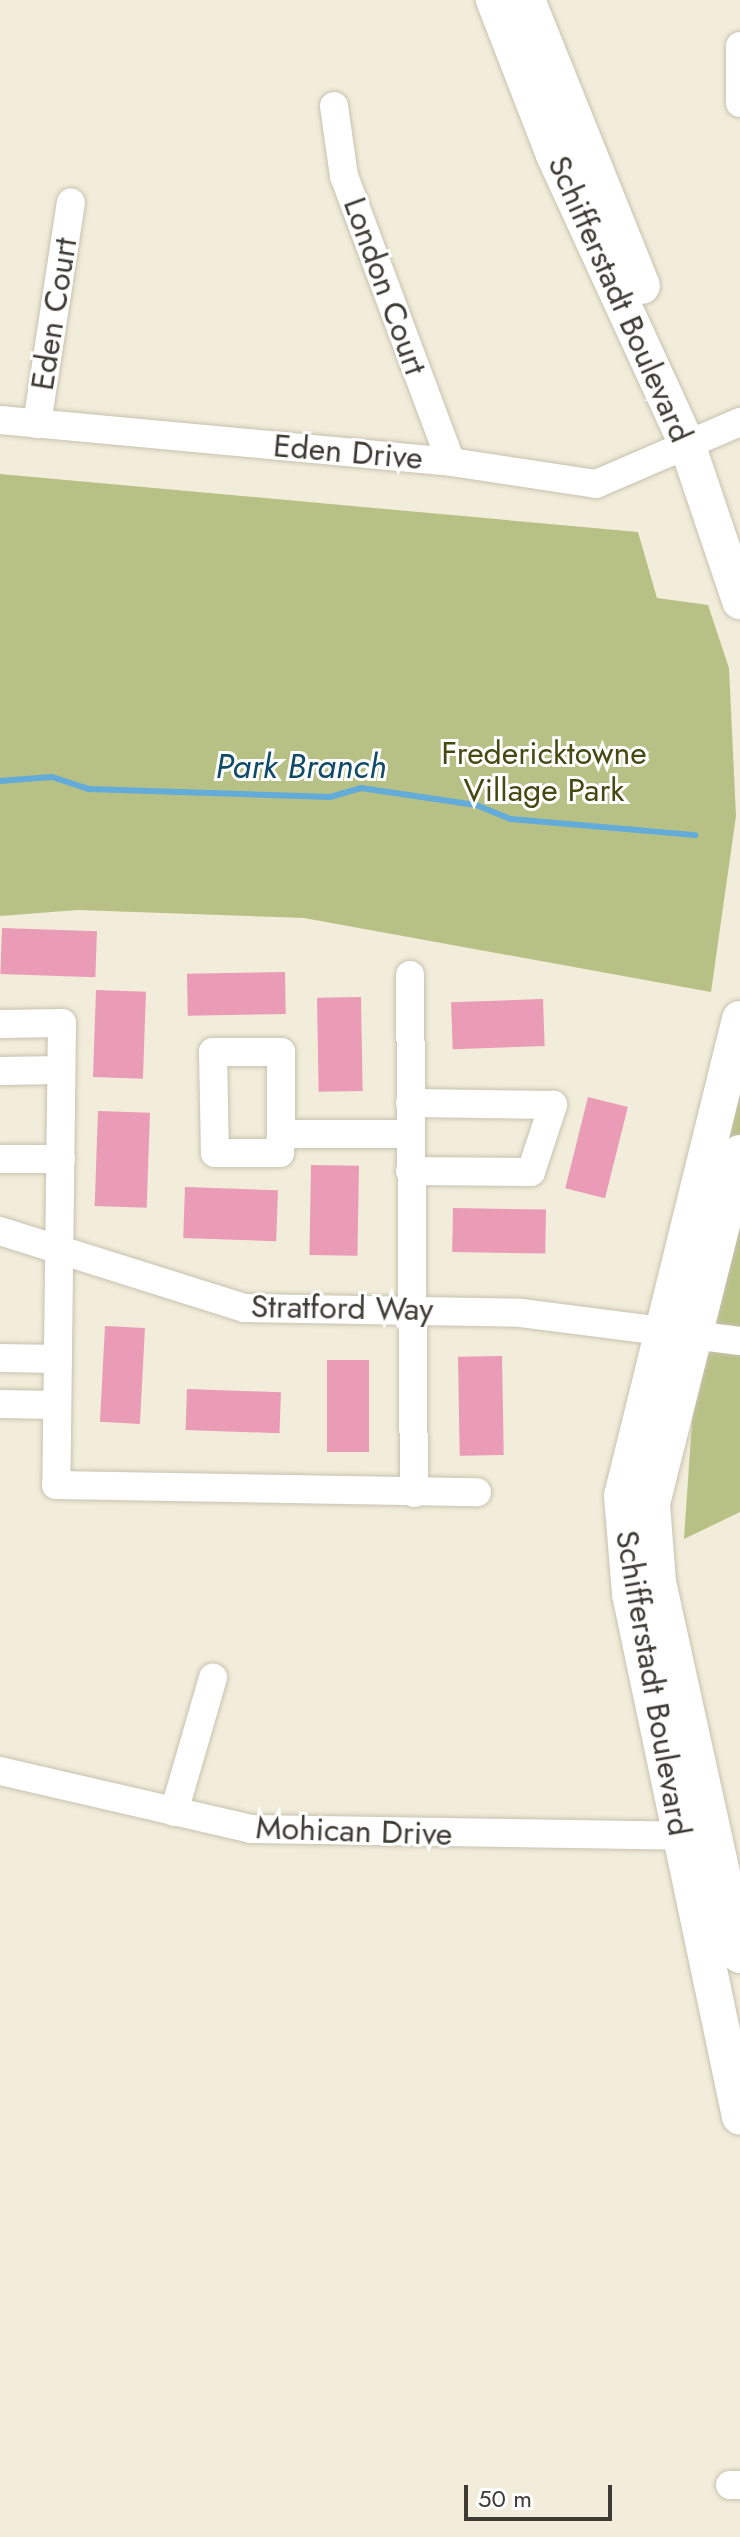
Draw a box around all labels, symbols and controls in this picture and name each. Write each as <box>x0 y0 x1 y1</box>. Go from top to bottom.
street label: Schifferstadt Boulevard <box>540 150 700 448</box>
street label: London Court <box>335 192 435 380</box>
street label: Eden Court <box>23 235 85 393</box>
street label: Eden Drive <box>272 426 424 478</box>
park label: Fredericktowne Village Park <box>441 735 647 810</box>
water label: Park Branch <box>216 747 386 787</box>
street label: Stratford Way <box>250 1287 434 1329</box>
street label: Schifferstadt Boulevard <box>607 1527 699 1839</box>
street label: Mohican Drive <box>255 1808 453 1854</box>
scale bar <box>468 2469 616 2519</box>
text: 50 m <box>478 2481 532 2516</box>

